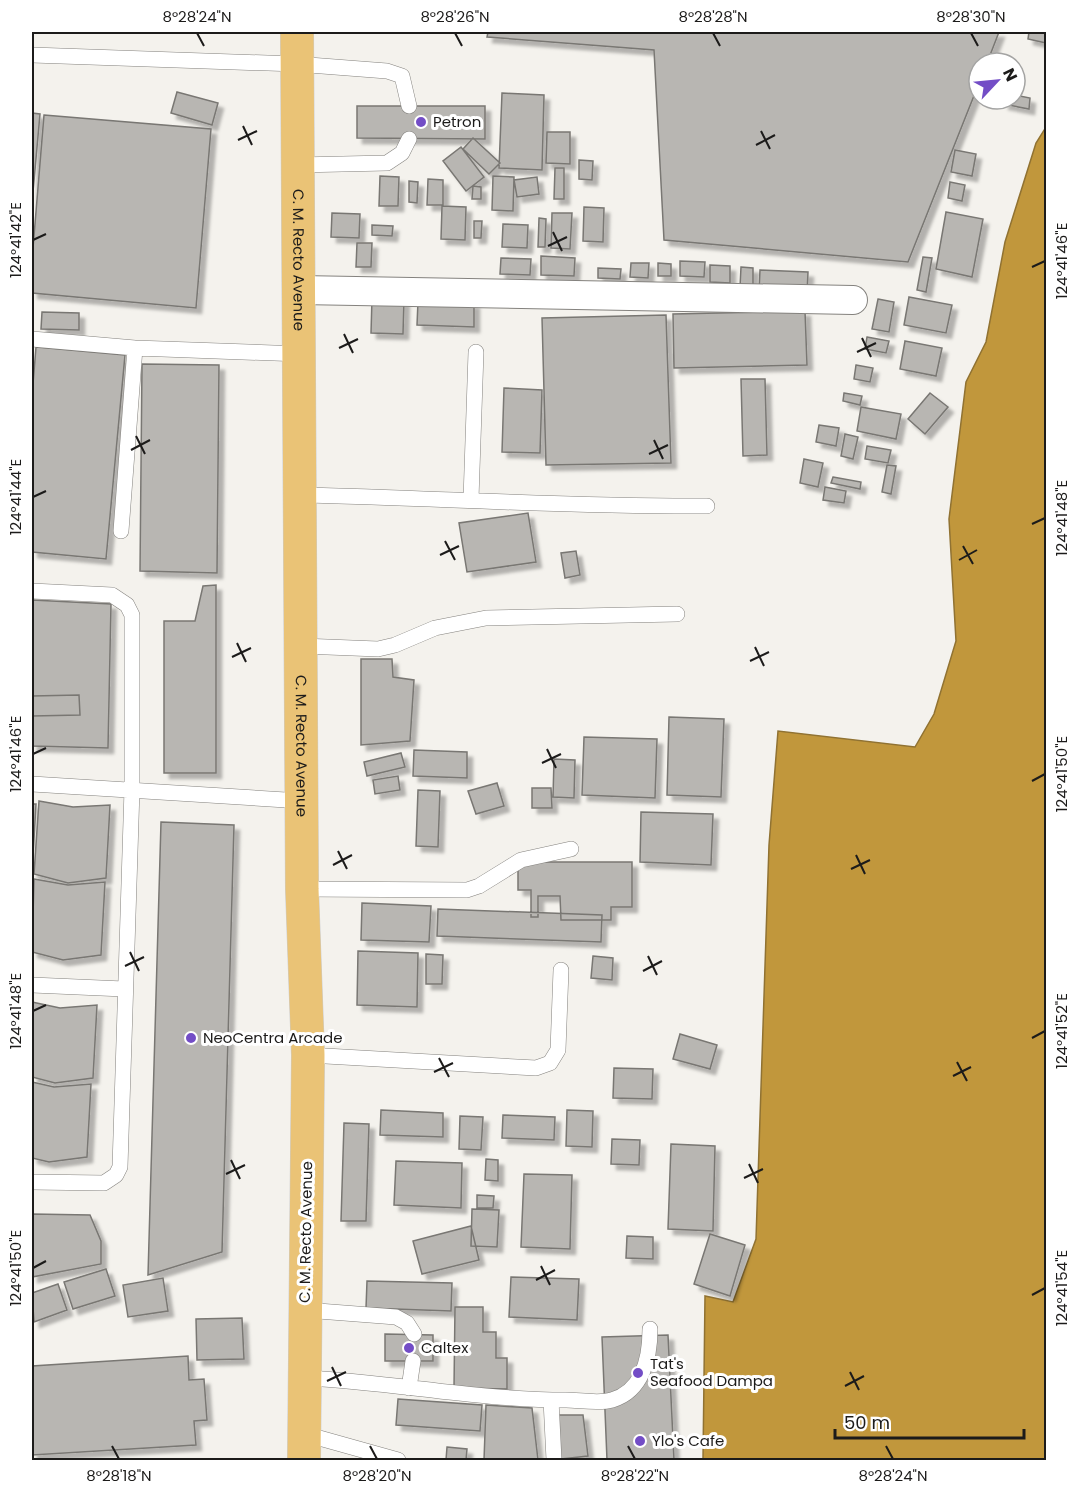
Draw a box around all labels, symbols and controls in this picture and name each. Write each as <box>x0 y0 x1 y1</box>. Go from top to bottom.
text: 8°28'24"N <box>162 6 232 27</box>
text: 8°28'26"N <box>420 6 490 27</box>
text: 8°28'28"N <box>678 6 748 27</box>
text: 8°28'30"N <box>936 6 1006 27</box>
north arrow <box>967 51 1027 111</box>
text: N <box>997 64 1023 85</box>
place label: Petron <box>433 111 481 132</box>
marker: Petron <box>414 115 428 129</box>
street label: C. M. Recto Avenue <box>288 189 310 331</box>
text: 124°41'42"E <box>5 202 26 278</box>
text: 124°41'46"E <box>1051 223 1072 299</box>
text: 124°41'44"E <box>5 459 26 535</box>
text: 124°41'48"E <box>1051 480 1072 556</box>
street label: C. M. Recto Avenue <box>291 675 313 817</box>
text: 124°41'46"E <box>5 716 26 792</box>
text: 124°41'50"E <box>1051 736 1072 812</box>
text: 124°41'48"E <box>5 973 26 1049</box>
text: 124°41'52"E <box>1051 993 1072 1069</box>
place label: NeoCentra Arcade <box>203 1027 343 1048</box>
marker: NeoCentra Arcade <box>184 1031 198 1045</box>
street label: C. M. Recto Avenue <box>294 1161 317 1303</box>
text: 124°41'50"E <box>5 1230 26 1306</box>
text: 124°41'54"E <box>1051 1250 1072 1326</box>
place label: Caltex <box>421 1337 468 1358</box>
marker: Caltex <box>402 1341 416 1355</box>
place label: Tat's Seafood Dampa <box>650 1353 773 1391</box>
marker: Tat's Seafood Dampa <box>631 1366 645 1380</box>
scale bar <box>835 1402 1024 1440</box>
text: 50 m <box>844 1410 890 1435</box>
place label: Ylo's Cafe <box>652 1430 724 1451</box>
marker: Ylo's Cafe <box>633 1434 647 1448</box>
text: 8°28'18"N <box>86 1465 152 1486</box>
text: 8°28'20"N <box>342 1465 412 1486</box>
text: 8°28'22"N <box>601 1465 669 1486</box>
text: 8°28'24"N <box>858 1465 928 1486</box>

